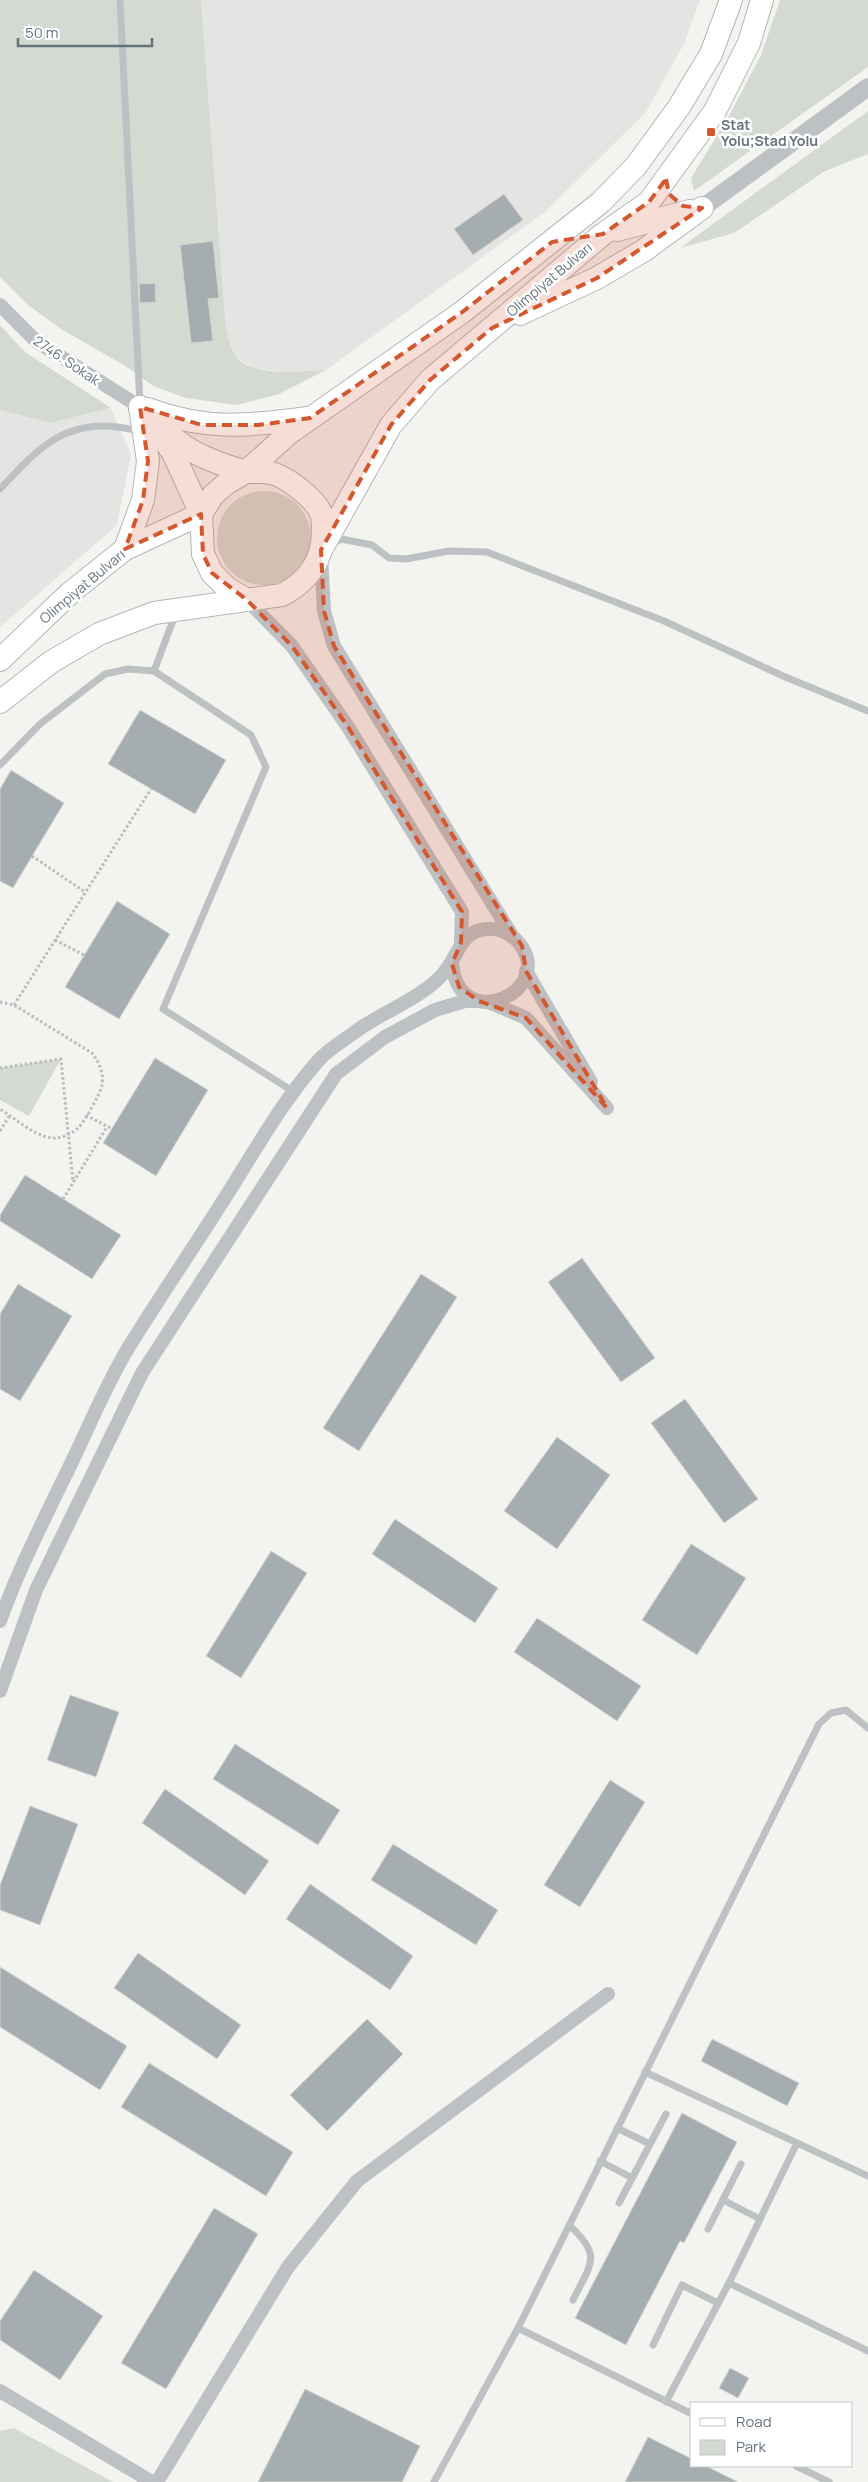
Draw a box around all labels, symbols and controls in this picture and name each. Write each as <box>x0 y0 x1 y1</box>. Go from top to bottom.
scale bar <box>18 15 151 47</box>
text: 50 m <box>25 22 59 43</box>
place label: Stat Yolu;Stad Yolu <box>721 115 818 150</box>
marker: Stat Yolu;Stad Yolu <box>705 126 717 138</box>
street label: Olimpiyat Bulvarı <box>502 238 596 320</box>
street label: 2746. Sokak <box>30 331 105 390</box>
street label: Olimpiyat Bulvarı <box>35 545 129 627</box>
legend <box>690 2402 853 2467</box>
text: Road <box>736 2411 772 2432</box>
text: Park <box>736 2436 766 2457</box>

